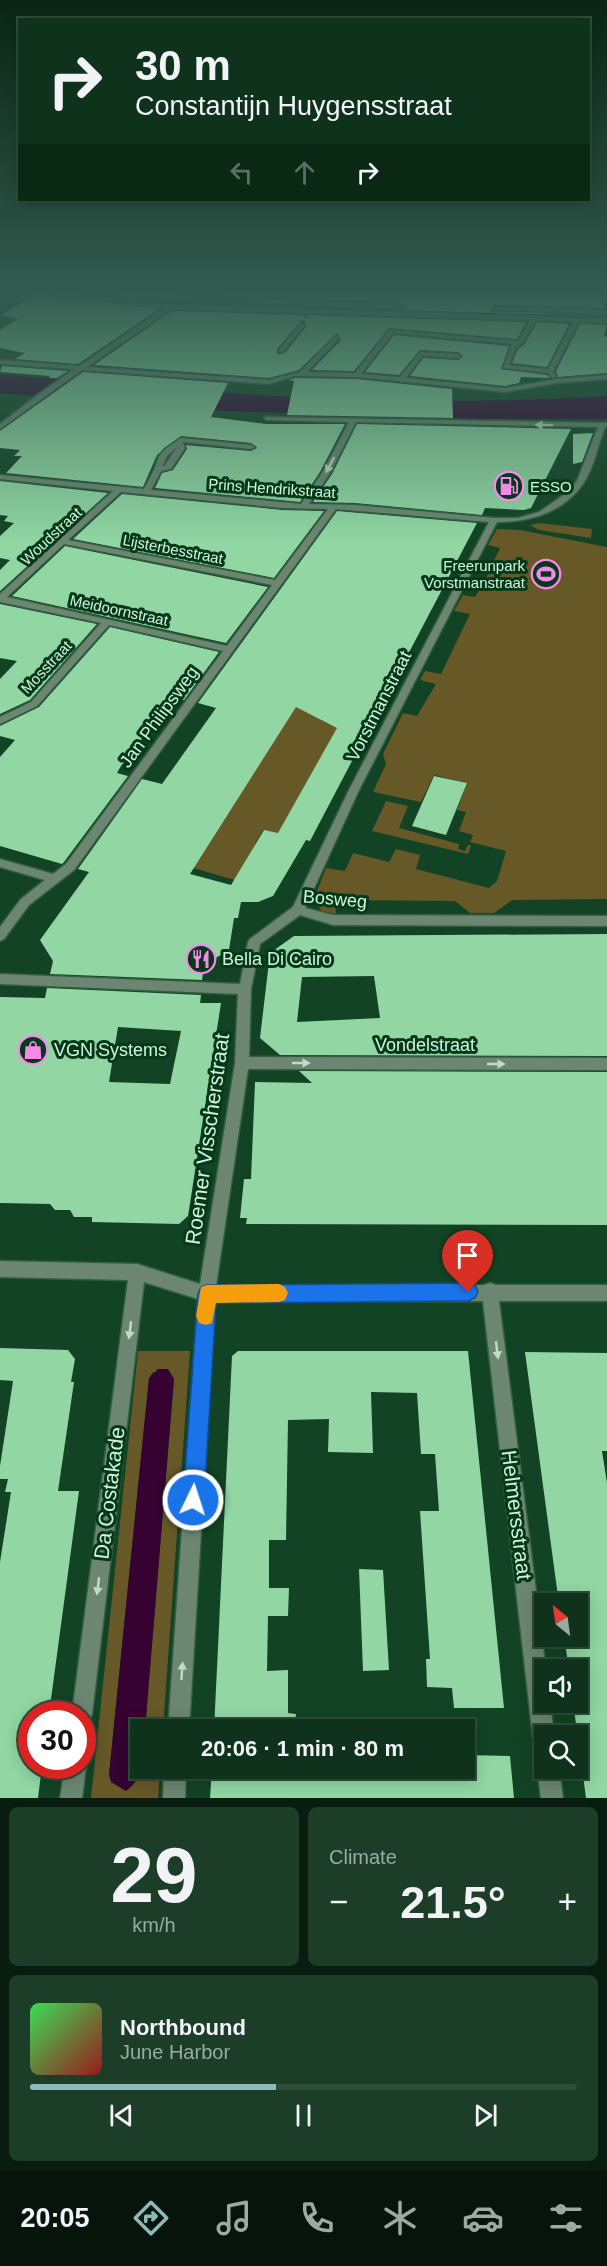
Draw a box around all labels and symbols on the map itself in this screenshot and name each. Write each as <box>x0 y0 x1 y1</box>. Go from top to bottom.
one-way arrow <box>534 420 553 429</box>
one-way arrow <box>325 457 335 474</box>
fuel station icon: ESSO <box>493 470 525 502</box>
street label: Prins Hendrikstraat <box>208 475 337 501</box>
place label: ESSO <box>530 478 572 495</box>
street label: Woudstraat <box>17 503 85 568</box>
street label: Lijsterbesstraat <box>121 531 225 567</box>
place label: Freerunpark Vorstmanstraat <box>424 557 526 591</box>
sports icon: Freerunpark Vorstmanstraat <box>530 558 562 590</box>
street label: Meidoornstraat <box>68 591 171 629</box>
street label: Mosstraat <box>17 637 75 697</box>
street label: Vorstmanstraat <box>343 648 415 764</box>
street label: Jan Philipsweg <box>116 663 202 771</box>
street label: Bosweg <box>302 886 368 912</box>
restaurant icon: Bella Di Cairo <box>185 943 217 975</box>
place label: Bella Di Cairo <box>222 949 332 969</box>
street label: Roemer Visscherstraat <box>181 1032 233 1246</box>
shop icon: VGN Systems <box>17 1034 49 1066</box>
street label: Vondelstraat <box>375 1035 475 1055</box>
place label: VGN Systems <box>54 1040 167 1060</box>
one-way arrow <box>291 1058 310 1068</box>
one-way arrow <box>486 1059 505 1069</box>
pin <box>442 1230 493 1292</box>
one-way arrow <box>125 1321 135 1340</box>
one-way arrow <box>492 1340 501 1359</box>
street label: Da Costakade <box>89 1426 129 1560</box>
street label: Helmersstraat <box>498 1449 536 1581</box>
position arrow <box>161 1468 225 1532</box>
one-way arrow <box>93 1577 102 1596</box>
north arrow <box>534 1593 588 1647</box>
one-way arrow <box>177 1662 187 1681</box>
speed limit sign: 30 <box>18 1701 96 1779</box>

